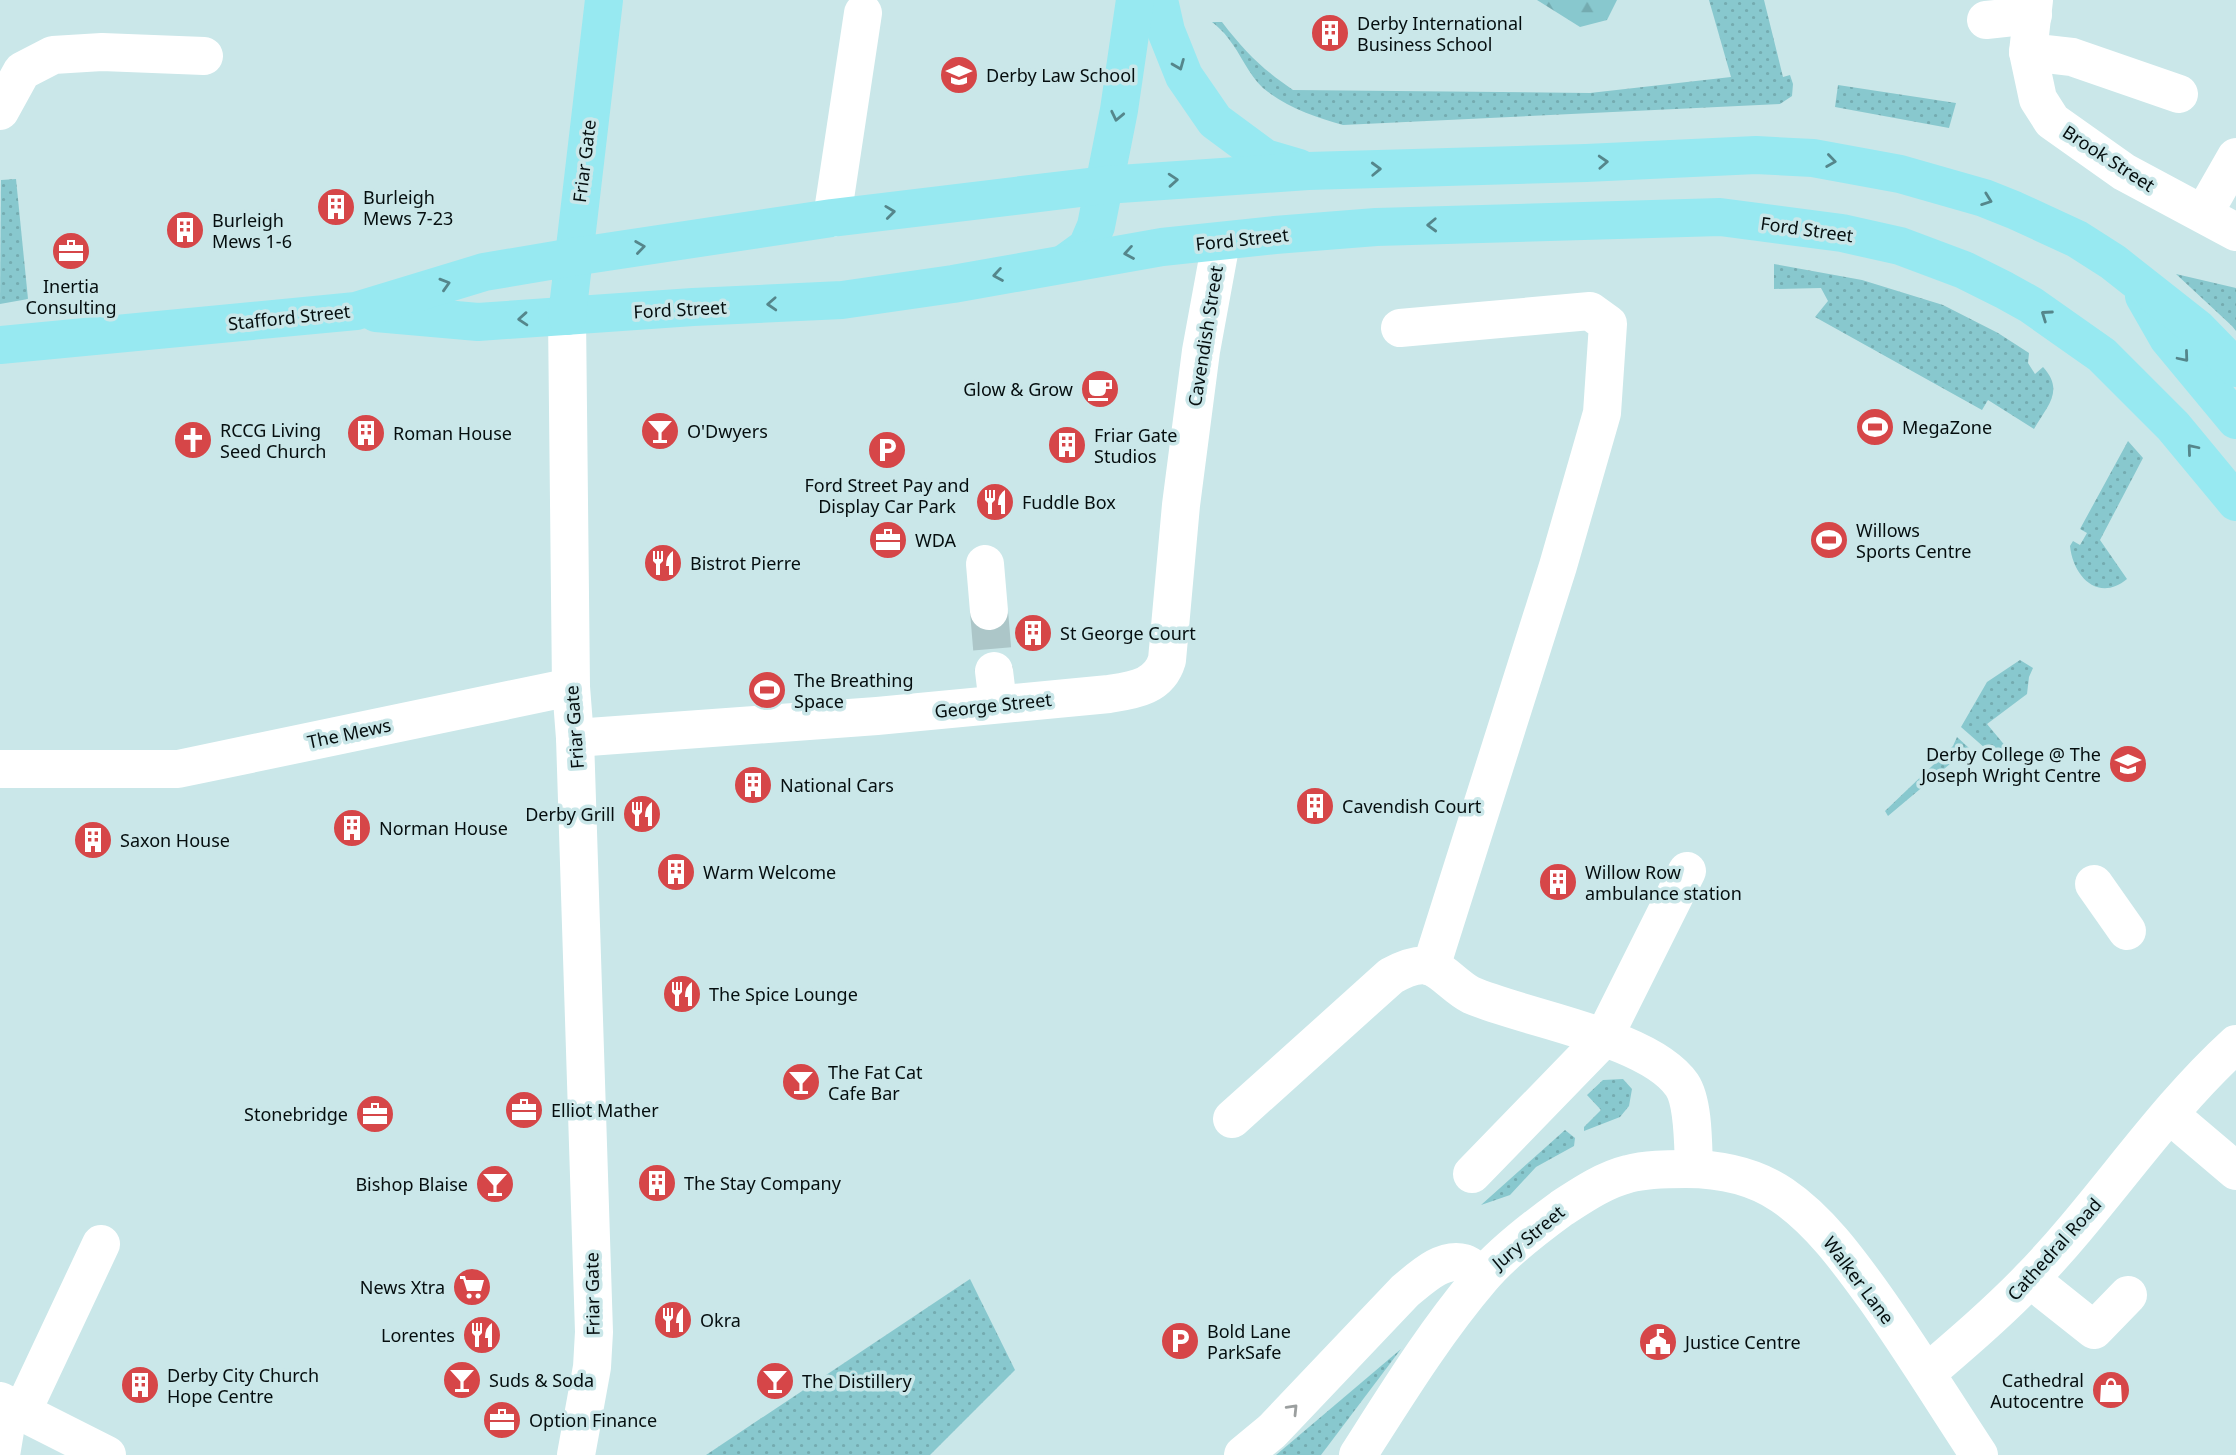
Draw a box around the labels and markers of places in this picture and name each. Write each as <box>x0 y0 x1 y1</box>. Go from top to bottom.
place label: Derby International Business School <box>1357 11 1523 56</box>
building icon: Derby International Business School <box>1309 12 1351 54</box>
school or university icon: Derby Law School <box>938 54 980 96</box>
place label: Derby Law School <box>986 63 1136 87</box>
place label: Burleigh Mews 7-23 <box>363 185 453 230</box>
building icon: Burleigh Mews 7-23 <box>315 186 357 228</box>
place label: Burleigh Mews 1-6 <box>212 208 292 253</box>
building icon: Burleigh Mews 1-6 <box>164 209 206 251</box>
office icon: Inertia Consulting <box>50 230 92 272</box>
place label: Inertia Consulting <box>25 274 117 319</box>
cafe icon: Glow & Grow <box>1079 368 1121 410</box>
place label: Glow & Grow <box>963 377 1073 401</box>
sports icon: MegaZone <box>1854 406 1896 448</box>
bar icon: O'Dwyers <box>639 410 681 452</box>
building icon: Roman House <box>345 412 387 454</box>
place label: MegaZone <box>1902 415 1992 439</box>
place label: RCCG Living Seed Church <box>220 418 326 463</box>
church icon: RCCG Living Seed Church <box>172 419 214 461</box>
place label: O'Dwyers <box>687 419 768 443</box>
place label: Roman House <box>393 421 512 445</box>
place label: Friar Gate Studios <box>1094 423 1177 468</box>
building icon: Friar Gate Studios <box>1046 424 1088 466</box>
parking icon: Ford Street Pay and Display Car Park <box>866 429 908 471</box>
place label: Ford Street Pay and Display Car Park <box>804 473 970 518</box>
restaurant icon: Fuddle Box <box>974 481 1016 523</box>
place label: Fuddle Box <box>1022 490 1116 514</box>
place label: Willows Sports Centre <box>1856 518 1971 563</box>
office icon: WDA <box>867 519 909 561</box>
sports icon: Willows Sports Centre <box>1808 519 1850 561</box>
place label: WDA <box>915 528 957 552</box>
restaurant icon: Bistrot Pierre <box>642 542 684 584</box>
place label: Bistrot Pierre <box>690 551 801 575</box>
building icon: St George Court <box>1012 612 1054 654</box>
place label: St George Court <box>1060 621 1196 645</box>
place label: The Breathing Space <box>794 668 913 713</box>
sports icon: The Breathing Space <box>746 669 788 711</box>
place label: Derby College @ The Joseph Wright Centre <box>1919 742 2101 787</box>
school or university icon: Derby College @ The Joseph Wright Centre <box>2107 743 2149 785</box>
building icon: National Cars <box>732 764 774 806</box>
place label: National Cars <box>780 773 894 797</box>
building icon: Cavendish Court <box>1294 785 1336 827</box>
restaurant icon: Derby Grill <box>621 793 663 835</box>
place label: Cavendish Court <box>1342 794 1482 818</box>
place label: Derby Grill <box>525 802 615 826</box>
building icon: Norman House <box>331 807 373 849</box>
place label: Norman House <box>379 816 508 840</box>
building icon: Saxon House <box>72 819 114 861</box>
place label: Saxon House <box>120 828 230 852</box>
building icon: Warm Welcome <box>655 851 697 893</box>
place label: Warm Welcome <box>703 860 836 884</box>
place label: Willow Row ambulance station <box>1585 860 1742 905</box>
building icon: Willow Row ambulance station <box>1537 861 1579 903</box>
restaurant icon: The Spice Lounge <box>661 973 703 1015</box>
place label: The Spice Lounge <box>709 982 858 1006</box>
place label: The Fat Cat Cafe Bar <box>828 1060 923 1105</box>
bar icon: The Fat Cat Cafe Bar <box>780 1061 822 1103</box>
office icon: Elliot Mather <box>503 1089 545 1131</box>
office icon: Stonebridge <box>354 1093 396 1135</box>
place label: Elliot Mather <box>551 1098 659 1122</box>
place label: Stonebridge <box>244 1102 348 1126</box>
building icon: The Stay Company <box>636 1162 678 1204</box>
bar icon: Bishop Blaise <box>474 1163 516 1205</box>
place label: The Stay Company <box>684 1171 842 1195</box>
place label: Bishop Blaise <box>355 1172 468 1196</box>
supermarket icon: News Xtra <box>451 1266 493 1308</box>
place label: News Xtra <box>360 1275 445 1299</box>
restaurant icon: Okra <box>652 1299 694 1341</box>
place label: Okra <box>700 1308 741 1332</box>
restaurant icon: Lorentes <box>461 1314 503 1356</box>
place label: Bold Lane ParkSafe <box>1207 1319 1291 1364</box>
parking icon: Bold Lane ParkSafe <box>1159 1320 1201 1362</box>
public building icon: Justice Centre <box>1637 1321 1679 1363</box>
place label: Lorentes <box>381 1323 455 1347</box>
place label: Justice Centre <box>1683 1330 1801 1354</box>
bar icon: Suds & Soda <box>441 1359 483 1401</box>
bar icon: The Distillery <box>754 1360 796 1402</box>
place label: Derby City Church Hope Centre <box>167 1363 319 1408</box>
building icon: Derby City Church Hope Centre <box>119 1364 161 1406</box>
place label: Suds & Soda <box>489 1368 594 1392</box>
place label: Cathedral Autocentre <box>1990 1368 2084 1413</box>
place label: The Distillery <box>802 1369 912 1393</box>
shop icon: Cathedral Autocentre <box>2090 1369 2132 1411</box>
office icon: Option Finance <box>481 1399 523 1441</box>
place label: Option Finance <box>529 1408 657 1432</box>

